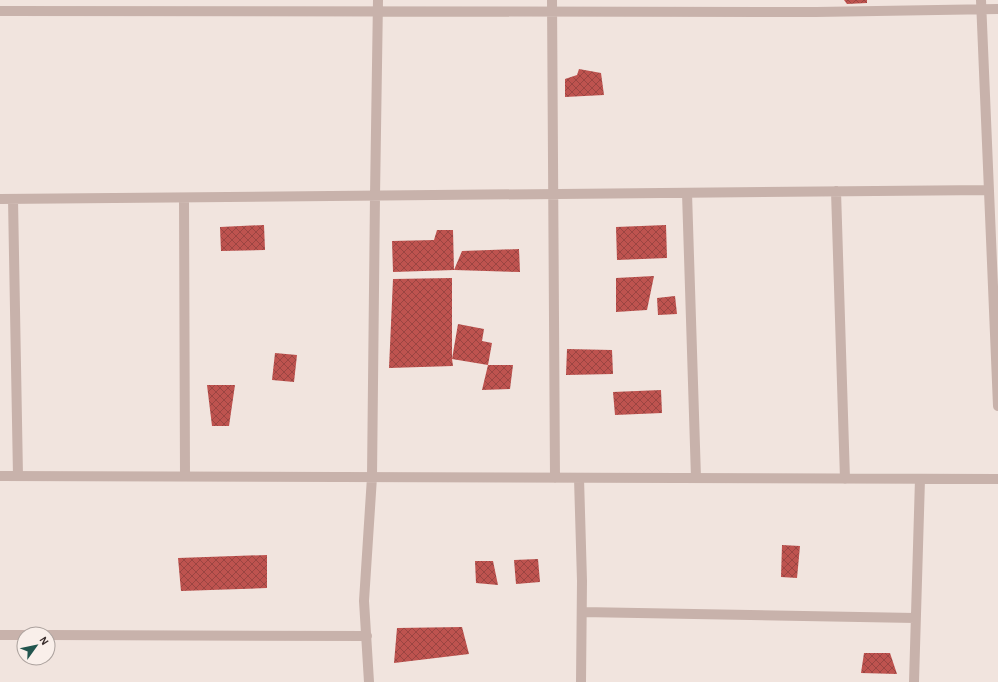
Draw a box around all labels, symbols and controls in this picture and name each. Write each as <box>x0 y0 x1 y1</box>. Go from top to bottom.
north arrow <box>16 626 56 666</box>
text: N <box>37 635 51 647</box>

